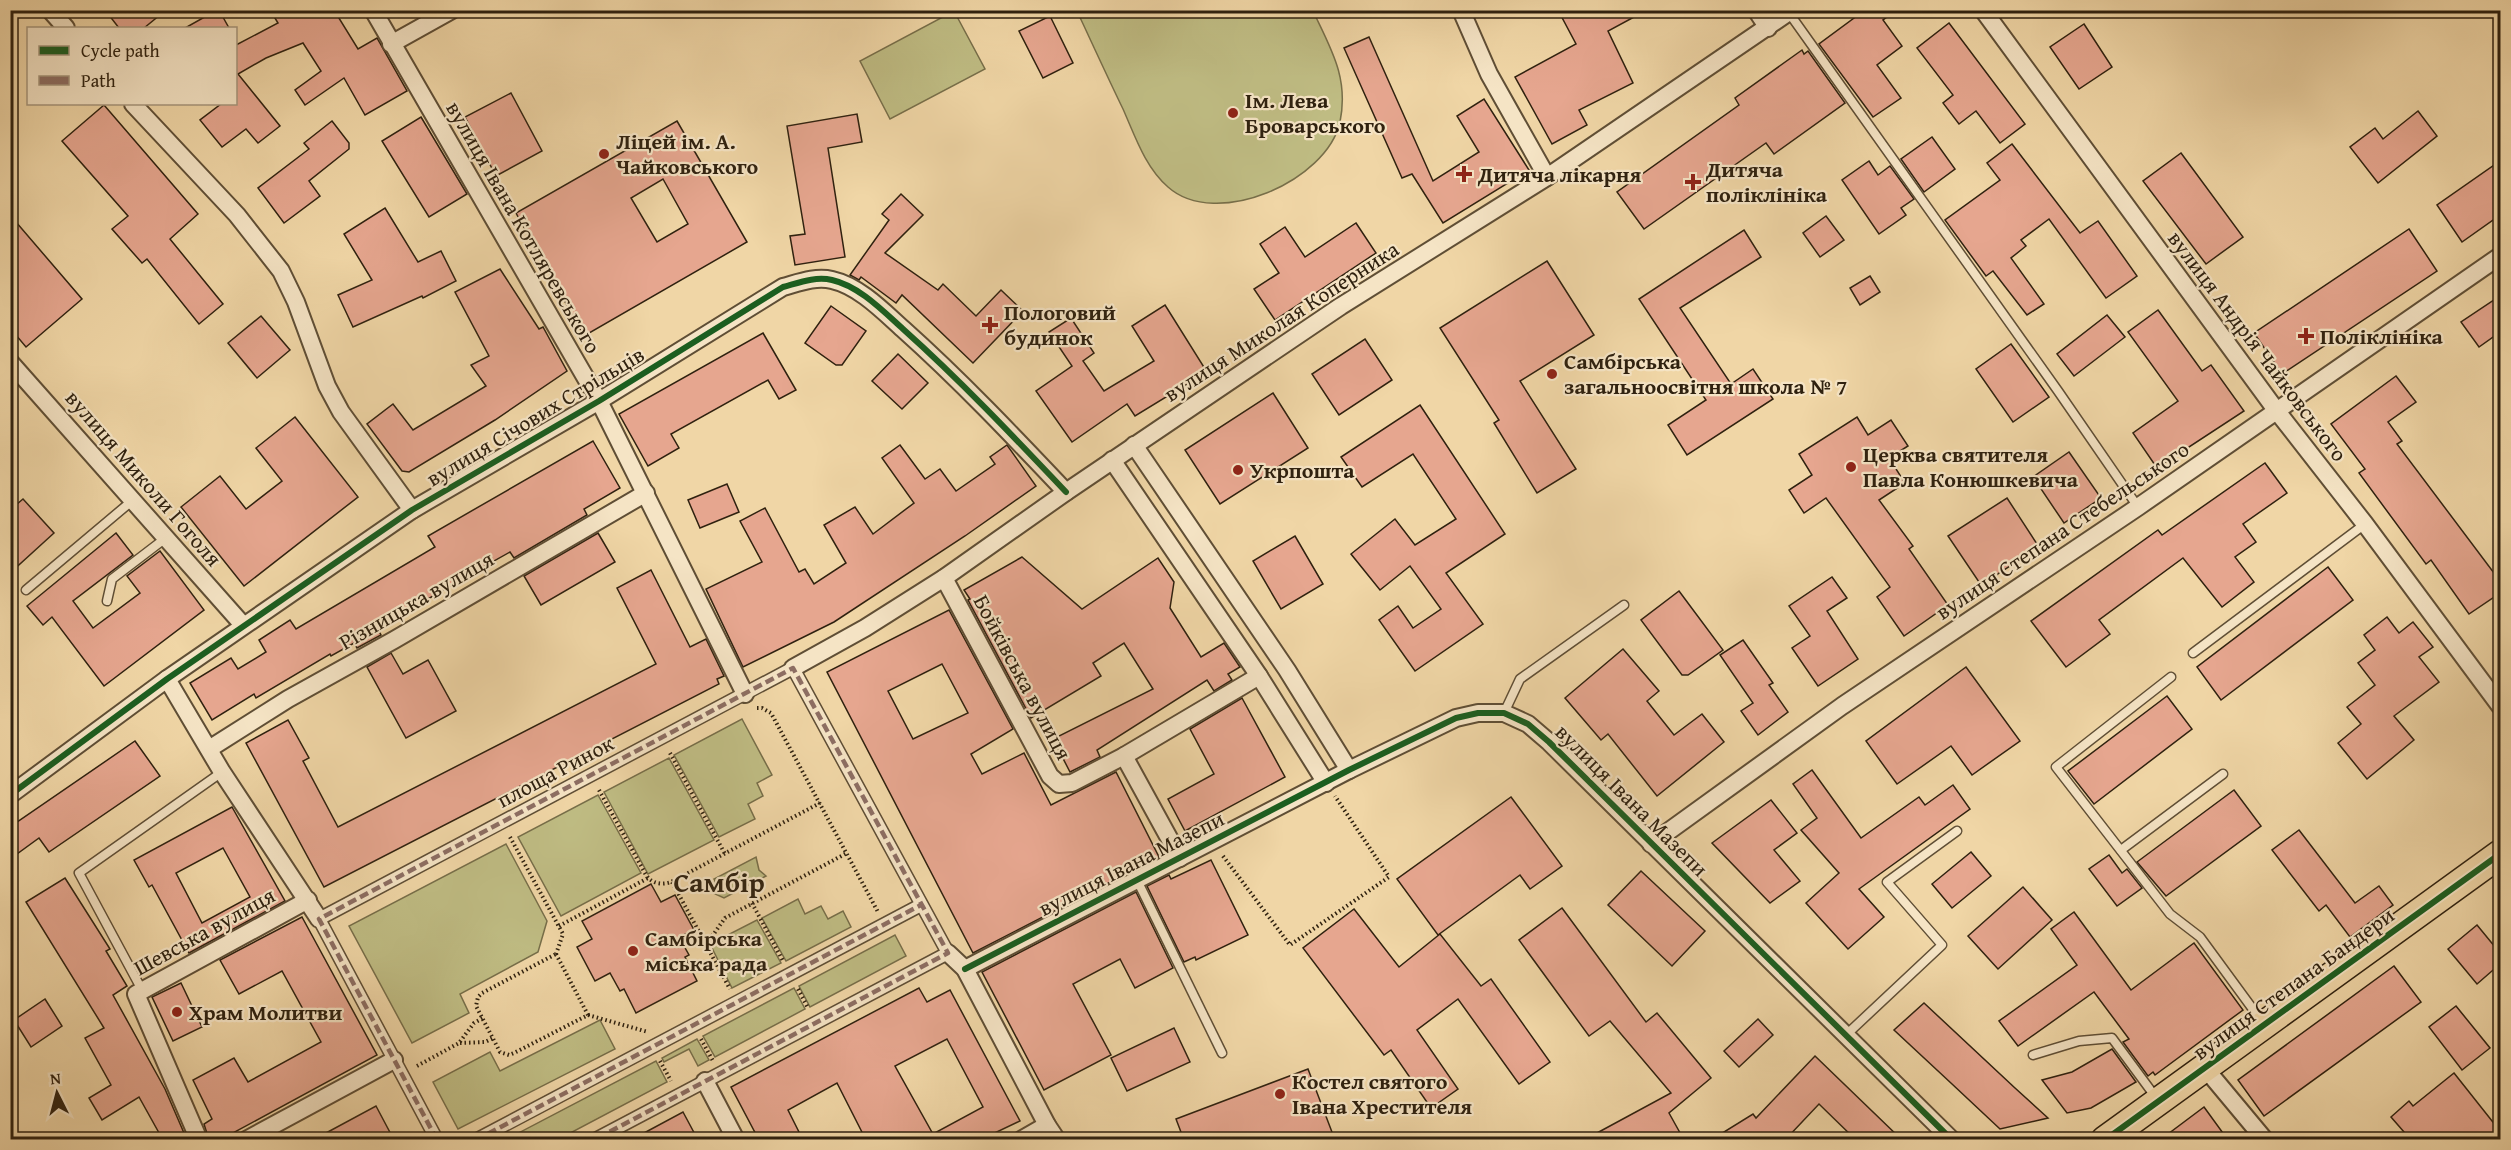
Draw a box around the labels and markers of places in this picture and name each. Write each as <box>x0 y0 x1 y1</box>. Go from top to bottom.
place label: Ім. Лева Броварського <box>1245 84 1386 141</box>
marker: Ім. Лева Броварського <box>1226 106 1240 120</box>
place label: Ліцей ім. А. Чайковського <box>616 125 759 182</box>
marker: Ліцей ім. А. Чайковського <box>597 147 611 161</box>
place label: Дитяча поліклініка <box>1705 153 1828 210</box>
place label: Дитяча лікарня <box>1477 158 1641 190</box>
marker: Дитяча лікарня <box>1455 165 1473 183</box>
marker: Дитяча поліклініка <box>1684 173 1702 191</box>
place label: Пологовий будинок <box>1004 296 1116 353</box>
marker: Пологовий будинок <box>981 316 999 334</box>
place label: Поліклініка <box>2320 320 2444 352</box>
marker: Поліклініка <box>2297 327 2315 345</box>
place label: Самбірська загальноосвітня школа № 7 <box>1564 345 1847 402</box>
marker: Самбірська загальноосвітня школа № 7 <box>1545 367 1559 381</box>
place label: Церква святителя Павла Конюшкевича <box>1863 438 2079 495</box>
place label: Укрпошта <box>1250 454 1355 486</box>
marker: Церква святителя Павла Конюшкевича <box>1844 460 1858 474</box>
marker: Укрпошта <box>1231 463 1245 477</box>
place label: Самбірська міська рада <box>645 922 768 979</box>
marker: Самбірська міська рада <box>626 944 640 958</box>
place label: Храм Молитви <box>189 996 342 1028</box>
marker: Храм Молитви <box>170 1005 184 1019</box>
place label: Костел святого Івана Хрестителя <box>1292 1065 1472 1122</box>
marker: Костел святого Івана Хрестителя <box>1273 1087 1287 1101</box>

